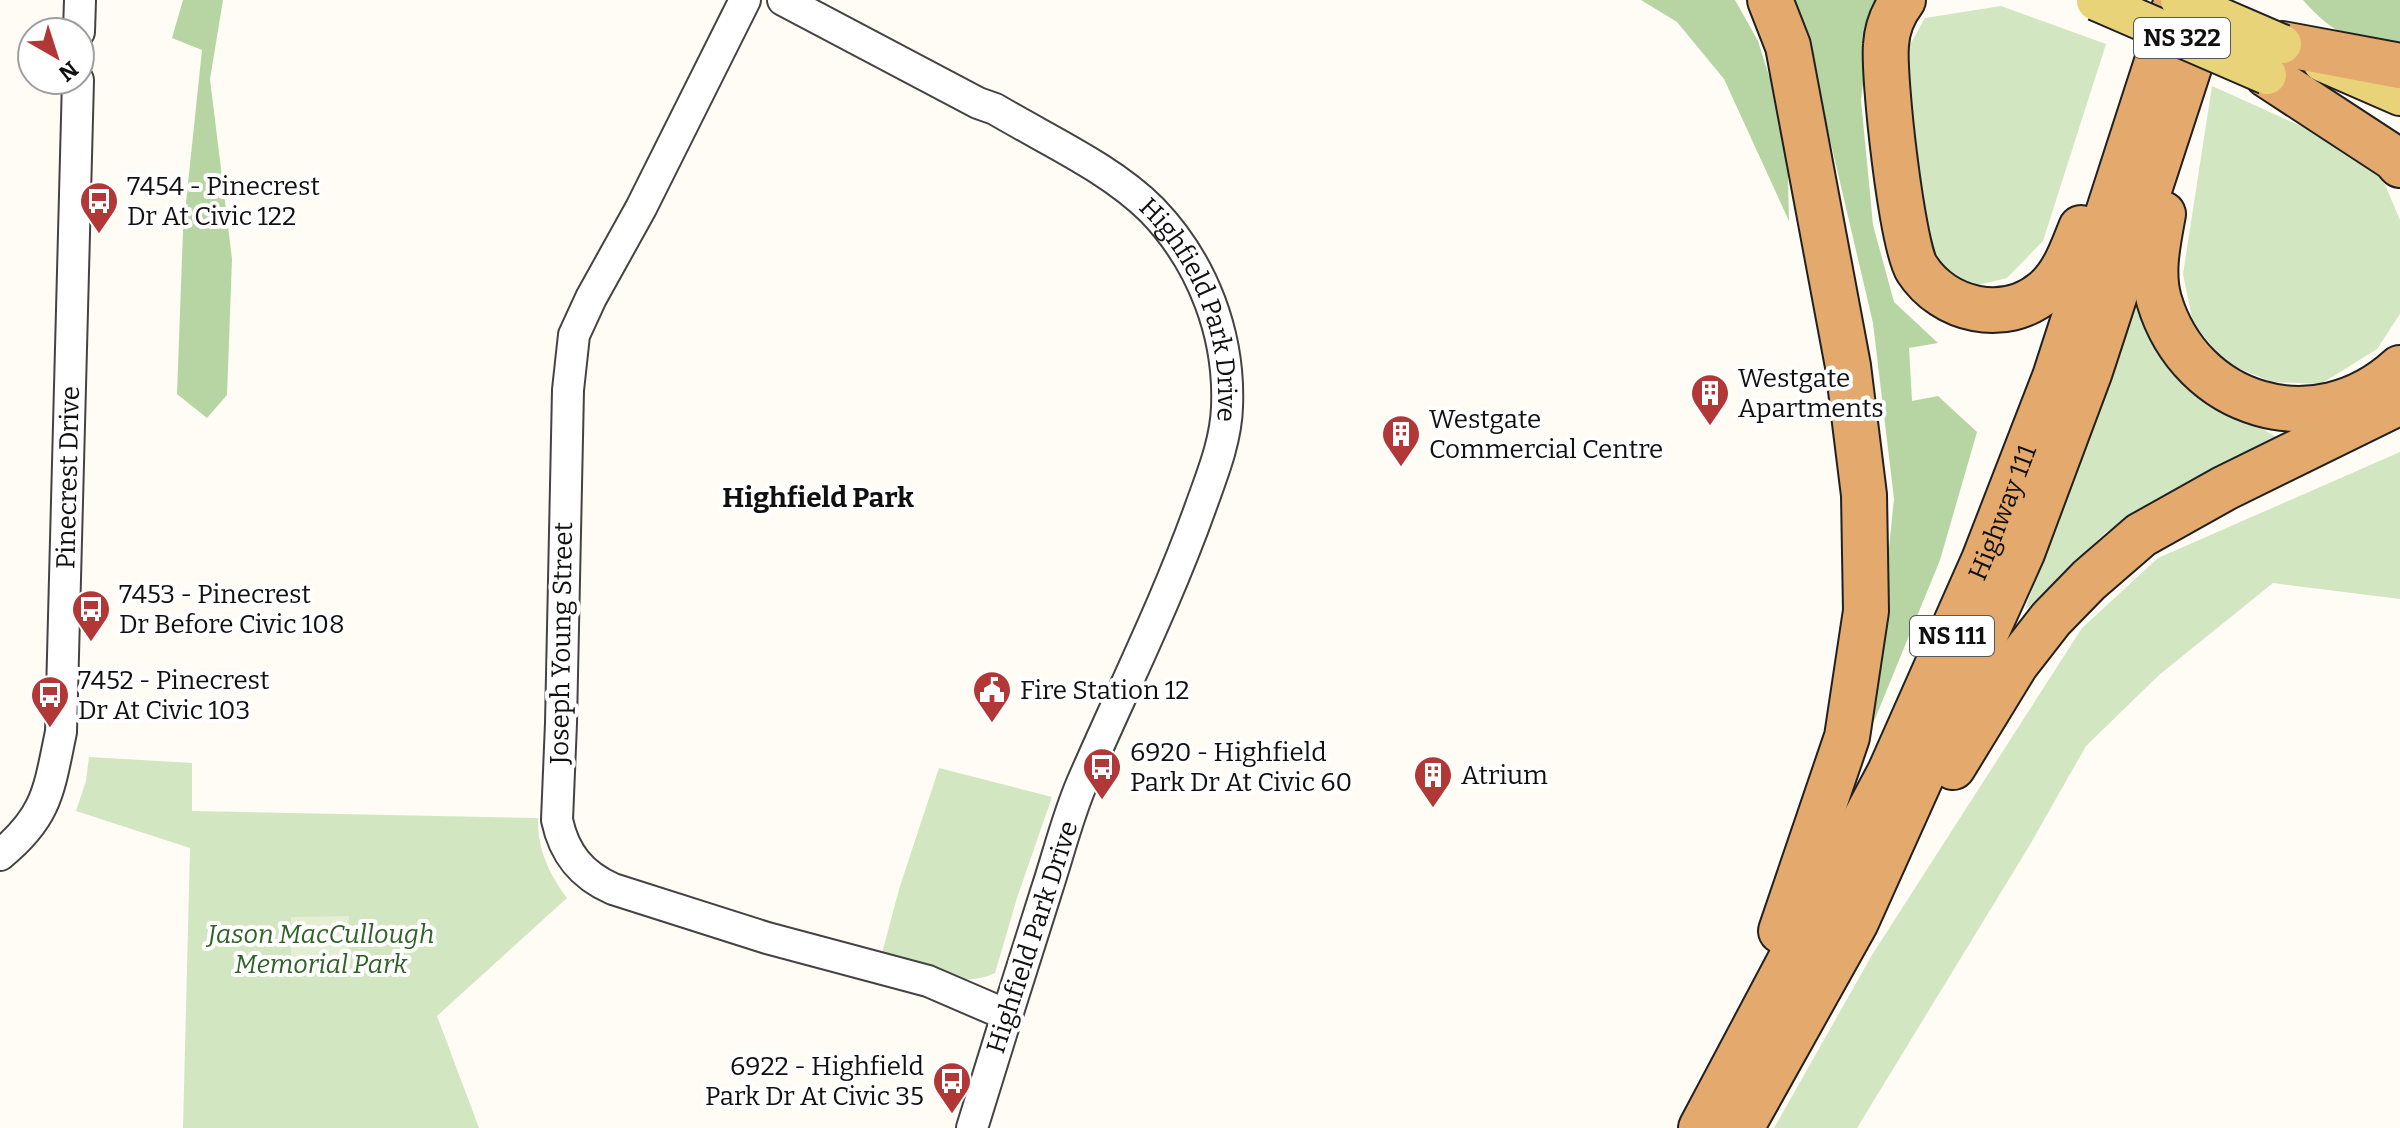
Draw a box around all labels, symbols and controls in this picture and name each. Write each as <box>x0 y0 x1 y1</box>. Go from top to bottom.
north arrow <box>16 16 96 96</box>
road number: NS 322 <box>2134 18 2230 58</box>
text: N <box>53 55 83 87</box>
place label: 7454 - Pinecrest Dr At Civic 122 <box>127 171 320 232</box>
bus stop icon: 7454 - Pinecrest Dr At Civic 122 <box>78 180 120 235</box>
street label: Highfield Park Drive <box>1133 192 1242 423</box>
place label: Westgate Apartments <box>1738 363 1884 424</box>
building icon: Westgate Apartments <box>1689 372 1731 427</box>
street label: Pinecrest Drive <box>50 386 86 569</box>
place label: Westgate Commercial Centre <box>1429 404 1663 465</box>
building icon: Westgate Commercial Centre <box>1380 413 1422 468</box>
street label: Highway 111 <box>1962 440 2043 585</box>
district label: Highfield Park <box>722 481 914 514</box>
street label: Joseph Young Street <box>544 521 579 765</box>
place label: 7453 - Pinecrest Dr Before Civic 108 <box>119 579 345 640</box>
bus stop icon: 7453 - Pinecrest Dr Before Civic 108 <box>70 588 112 643</box>
road number: NS 111 <box>1910 616 1994 656</box>
place label: 7452 - Pinecrest Dr At Civic 103 <box>78 665 270 726</box>
public building icon: Fire Station 12 <box>971 669 1013 724</box>
bus stop icon: 7452 - Pinecrest Dr At Civic 103 <box>29 674 71 729</box>
place label: Fire Station 12 <box>1020 675 1189 706</box>
place label: 6920 - Highfield Park Dr At Civic 60 <box>1130 737 1352 798</box>
bus stop icon: 6920 - Highfield Park Dr At Civic 60 <box>1081 746 1123 801</box>
building icon: Atrium <box>1412 754 1454 809</box>
place label: Atrium <box>1461 760 1548 791</box>
street label: Highfield Park Drive <box>980 817 1085 1057</box>
park label: Jason MacCullough Memorial Park <box>206 919 434 980</box>
place label: 6922 - Highfield Park Dr At Civic 35 <box>705 1051 924 1112</box>
bus stop icon: 6922 - Highfield Park Dr At Civic 35 <box>931 1060 973 1115</box>

